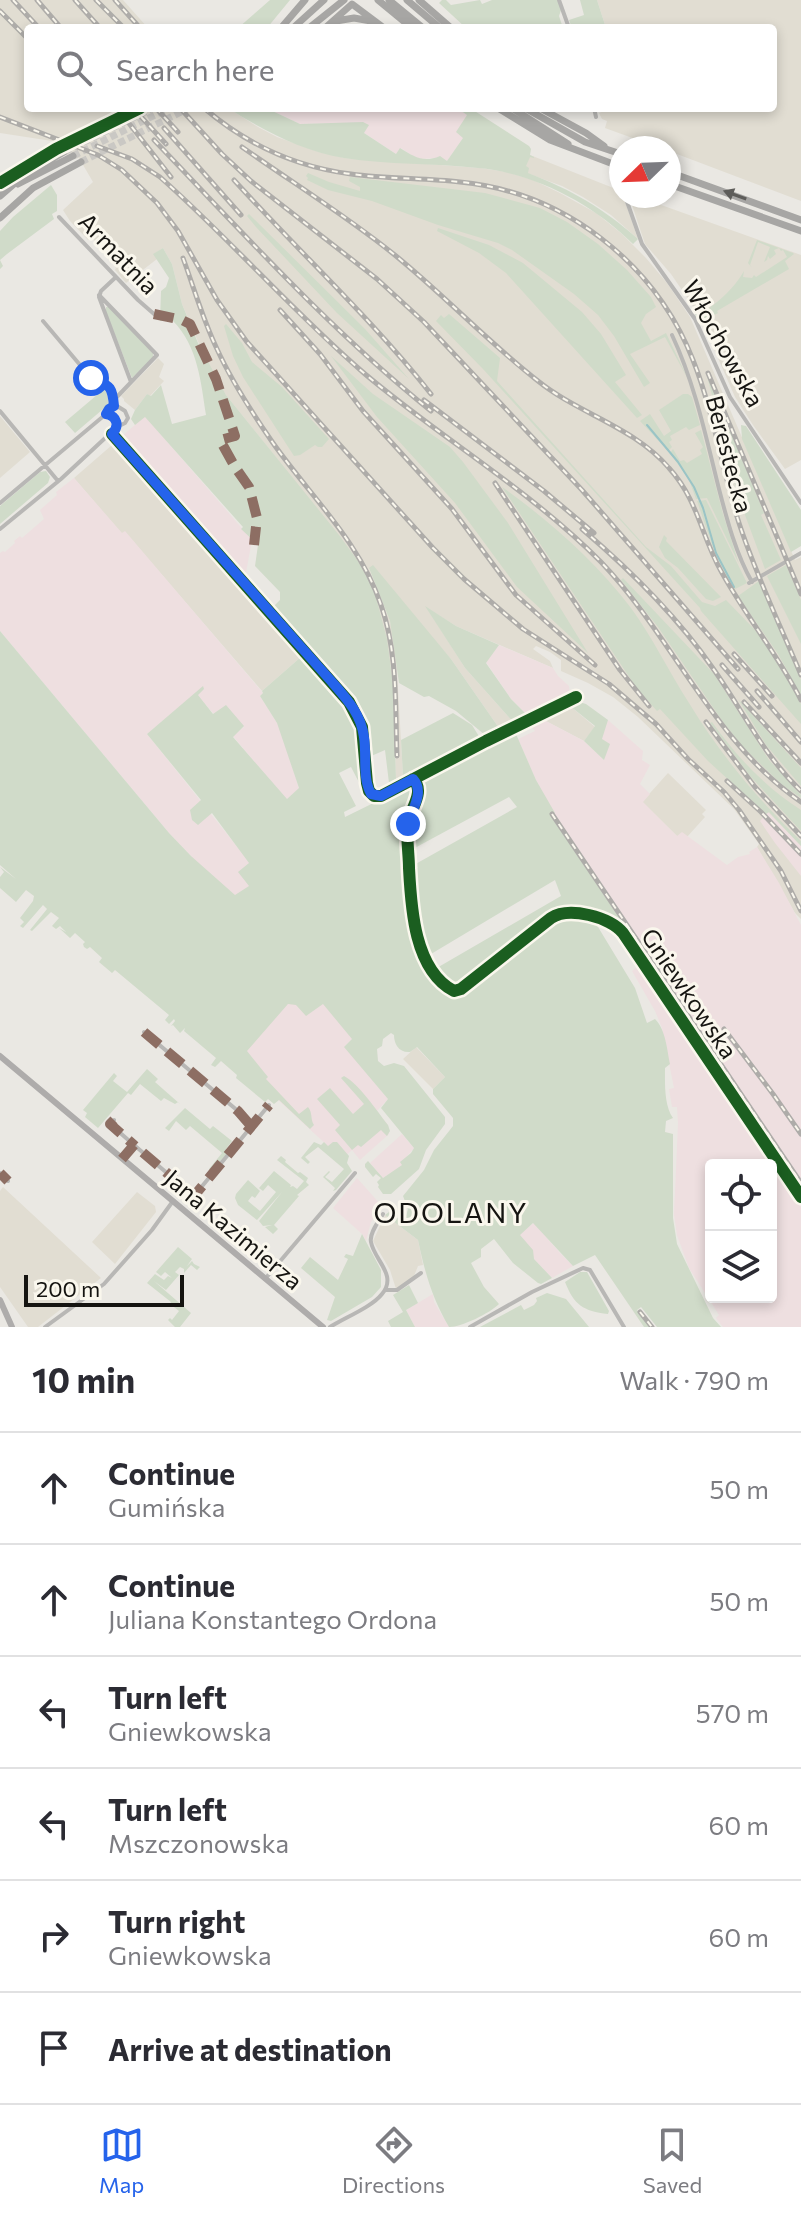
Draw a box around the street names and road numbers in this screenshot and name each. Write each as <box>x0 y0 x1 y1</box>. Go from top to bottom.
street label: Armatnia <box>73 206 165 300</box>
street label: Włochowska <box>677 274 771 412</box>
street label: Berestecka <box>700 392 760 516</box>
street label: Gniewkowska <box>636 922 744 1064</box>
street label: Jana Kazimierza <box>159 1163 309 1295</box>

